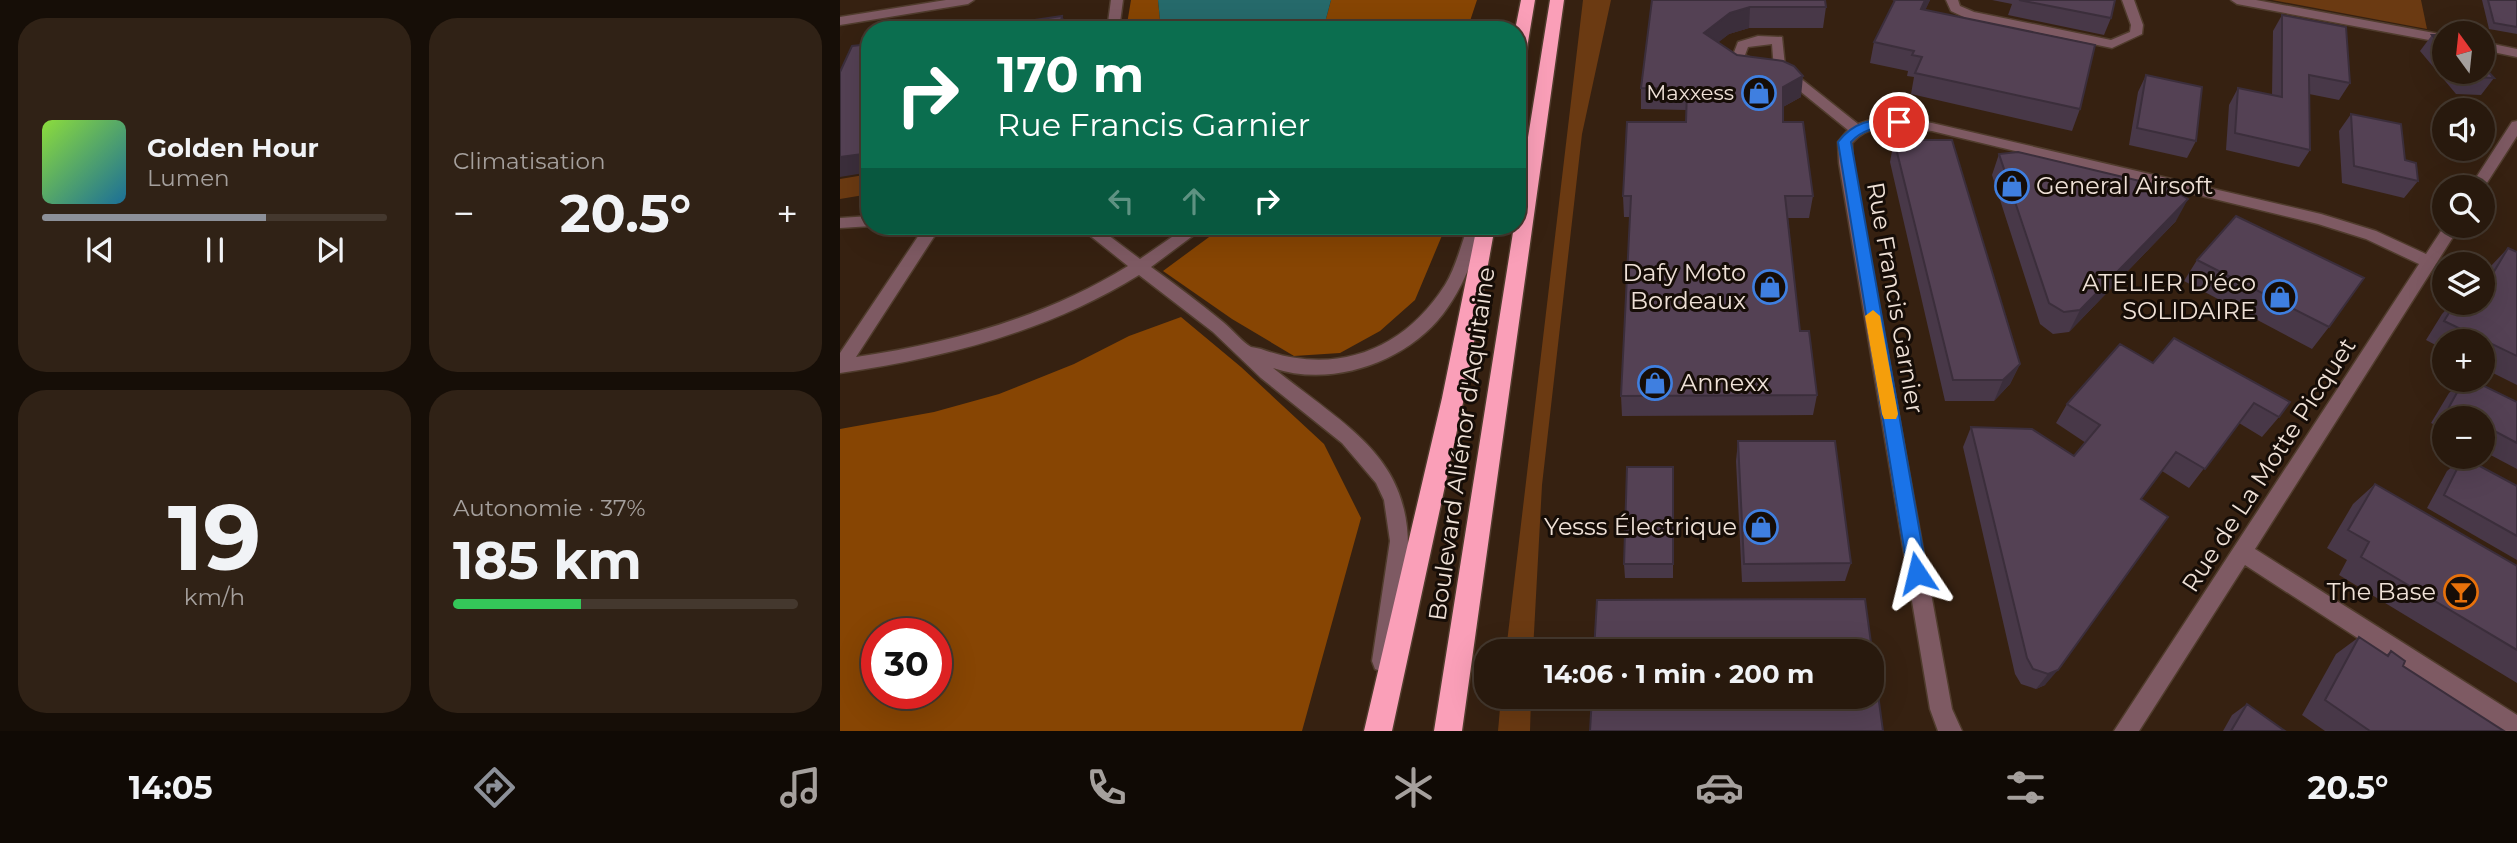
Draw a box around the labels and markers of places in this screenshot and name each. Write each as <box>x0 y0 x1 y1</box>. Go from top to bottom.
shop icon: Maxxess <box>1740 74 1778 112</box>
place label: Maxxess <box>1646 80 1734 105</box>
pin <box>1869 92 1929 152</box>
shop icon: General Airsoft <box>1993 167 2031 205</box>
place label: General Airsoft <box>2036 171 2213 200</box>
place label: Dafy Moto Bordeaux <box>1622 258 1746 315</box>
shop icon: Dafy Moto Bordeaux <box>1751 268 1789 306</box>
place label: ATELIER D'éco SOLIDAIRE <box>2082 268 2256 325</box>
shop icon: ATELIER D'éco SOLIDAIRE <box>2261 278 2299 316</box>
shop icon: Annexx <box>1636 364 1674 402</box>
place label: Annexx <box>1680 368 1770 397</box>
shop icon: Yesss Électrique <box>1742 508 1780 546</box>
place label: Yesss Électrique <box>1544 512 1737 541</box>
bar icon: The Base <box>2442 573 2480 611</box>
place label: The Base <box>2327 577 2436 606</box>

